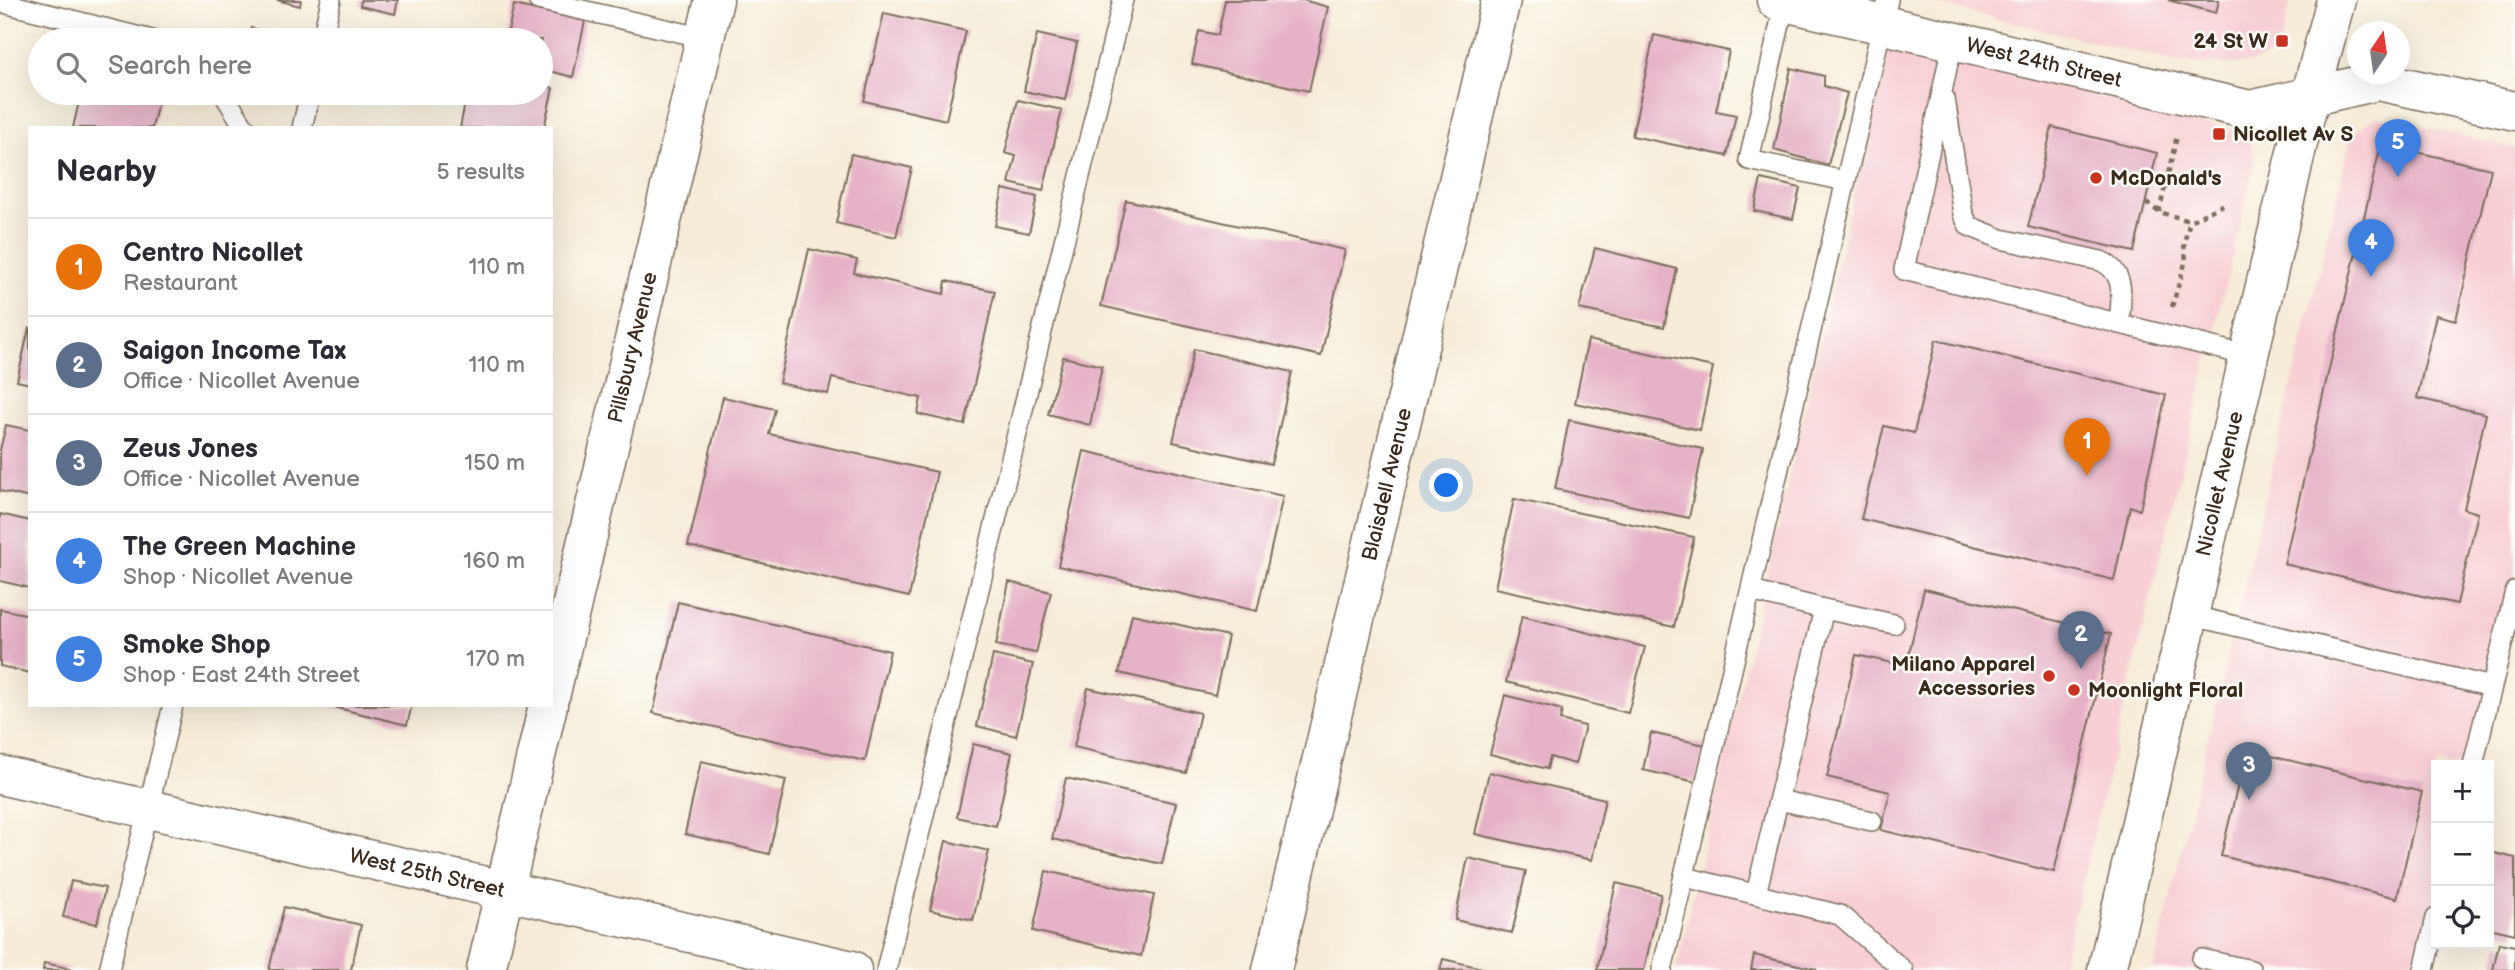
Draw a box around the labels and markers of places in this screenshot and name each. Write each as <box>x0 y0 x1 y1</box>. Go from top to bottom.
place label: 24 St W <box>2193 29 2269 54</box>
marker: 24 St W <box>2274 33 2290 49</box>
pin: 5 <box>2375 119 2421 177</box>
place label: Nicollet Av S <box>2233 122 2354 147</box>
marker: Nicollet Av S <box>2211 126 2227 142</box>
place label: McDonald's <box>2110 166 2222 191</box>
marker: McDonald's <box>2088 170 2104 186</box>
pin: 4 <box>2348 219 2394 277</box>
pin: 1 <box>2064 418 2110 476</box>
pin: 2 <box>2058 611 2104 669</box>
place label: Milano Apparel Accessories <box>1891 652 2035 701</box>
marker: Milano Apparel Accessories <box>2041 668 2057 684</box>
place label: Moonlight Floral <box>2088 678 2243 703</box>
marker: Moonlight Floral <box>2066 682 2082 698</box>
pin: 3 <box>2226 742 2272 800</box>

